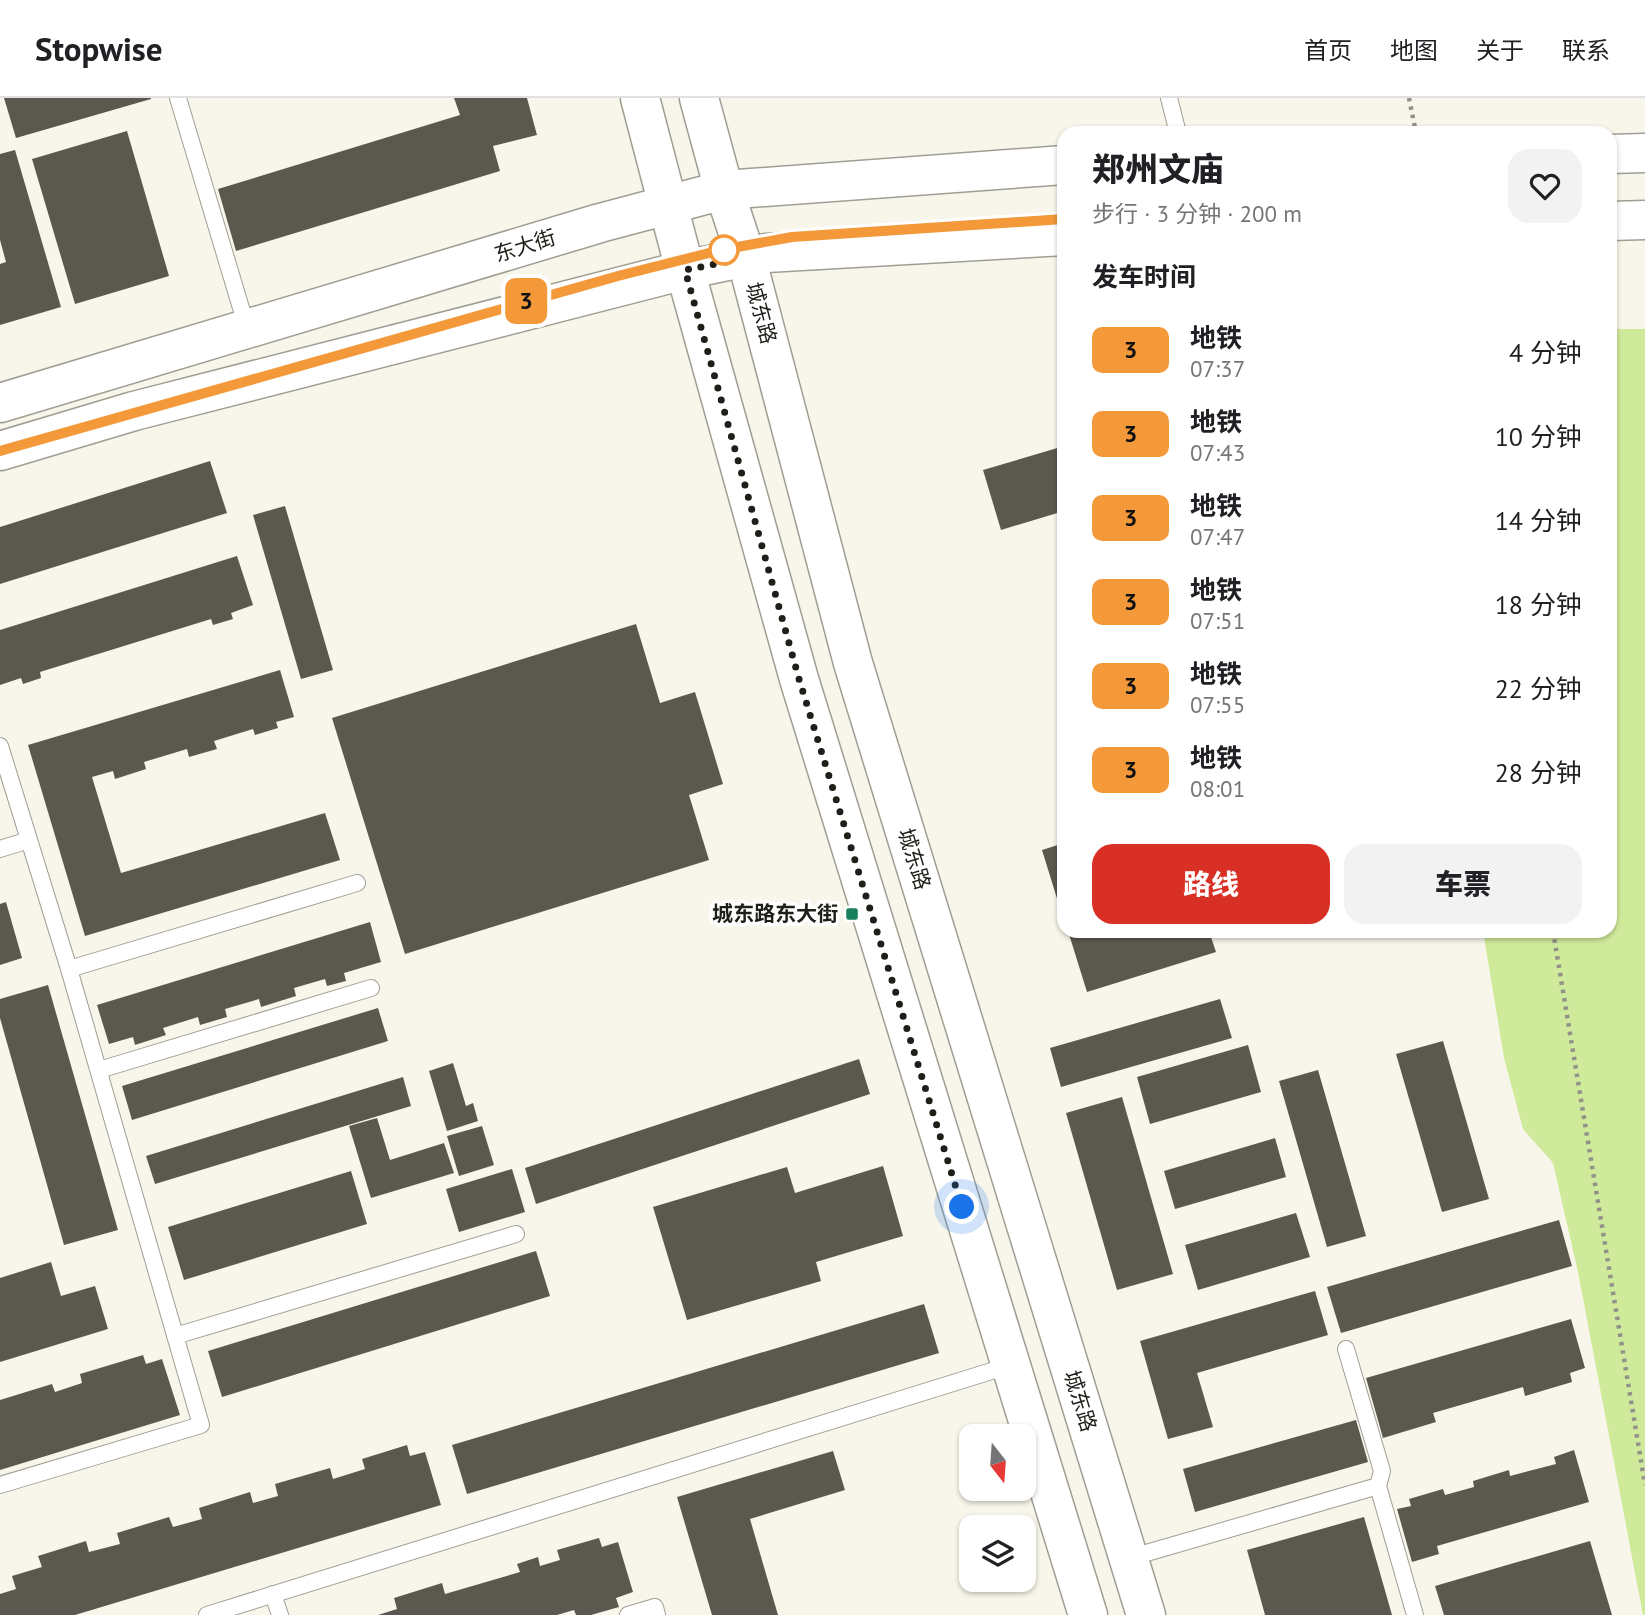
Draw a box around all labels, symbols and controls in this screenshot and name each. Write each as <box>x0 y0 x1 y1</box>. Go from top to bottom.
text: Stopwise <box>35 27 162 70</box>
text: 首页 <box>1304 35 1352 66</box>
text: 地图 <box>1390 35 1438 66</box>
text: 关于 <box>1476 35 1524 66</box>
text: 联系 <box>1562 35 1610 66</box>
text: 郑州文庙 <box>1092 147 1224 190</box>
button: heart <box>1508 149 1582 223</box>
text: 步行 · 3 分钟 · 200 m <box>1092 199 1302 228</box>
street label: 东大街 <box>491 223 559 268</box>
unlabelled marker <box>709 235 739 265</box>
text: 发车时间 <box>1092 260 1196 293</box>
line badge: 3 <box>503 278 549 324</box>
street label: 城东路 <box>740 279 783 347</box>
text: 3 <box>519 285 533 316</box>
text: 地铁 <box>1190 321 1242 354</box>
text: 3 <box>1124 334 1137 365</box>
text: 4 分钟 <box>1509 336 1582 369</box>
text: 07:37 <box>1190 354 1245 383</box>
text: 地铁 <box>1190 405 1242 438</box>
text: 3 <box>1124 418 1137 449</box>
text: 10 分钟 <box>1495 420 1582 453</box>
text: 07:43 <box>1190 438 1245 467</box>
text: 地铁 <box>1190 489 1242 522</box>
text: 3 <box>1124 502 1137 533</box>
text: 14 分钟 <box>1495 504 1582 537</box>
text: 07:47 <box>1190 522 1245 551</box>
text: 地铁 <box>1190 573 1242 606</box>
text: 3 <box>1124 586 1137 617</box>
text: 18 分钟 <box>1495 588 1582 621</box>
text: 07:51 <box>1190 606 1245 635</box>
text: 地铁 <box>1190 657 1242 690</box>
text: 3 <box>1124 670 1137 701</box>
text: 22 分钟 <box>1495 672 1582 705</box>
text: 07:55 <box>1190 690 1245 719</box>
text: 地铁 <box>1190 741 1242 774</box>
text: 3 <box>1124 754 1137 785</box>
text: 28 分钟 <box>1495 756 1582 789</box>
text: 08:01 <box>1190 774 1245 803</box>
street label: 城东路 <box>892 825 937 893</box>
button: 路线 <box>1092 844 1330 924</box>
button: 车票 <box>1344 844 1582 924</box>
place label: 城东路东大街 <box>712 900 838 927</box>
marker: 城东路东大街 <box>844 906 860 922</box>
your location <box>944 1189 979 1224</box>
street label: 城东路 <box>1058 1367 1103 1435</box>
north arrow <box>959 1424 1036 1502</box>
map controls <box>959 1424 1036 1592</box>
button: layers <box>959 1515 1036 1592</box>

